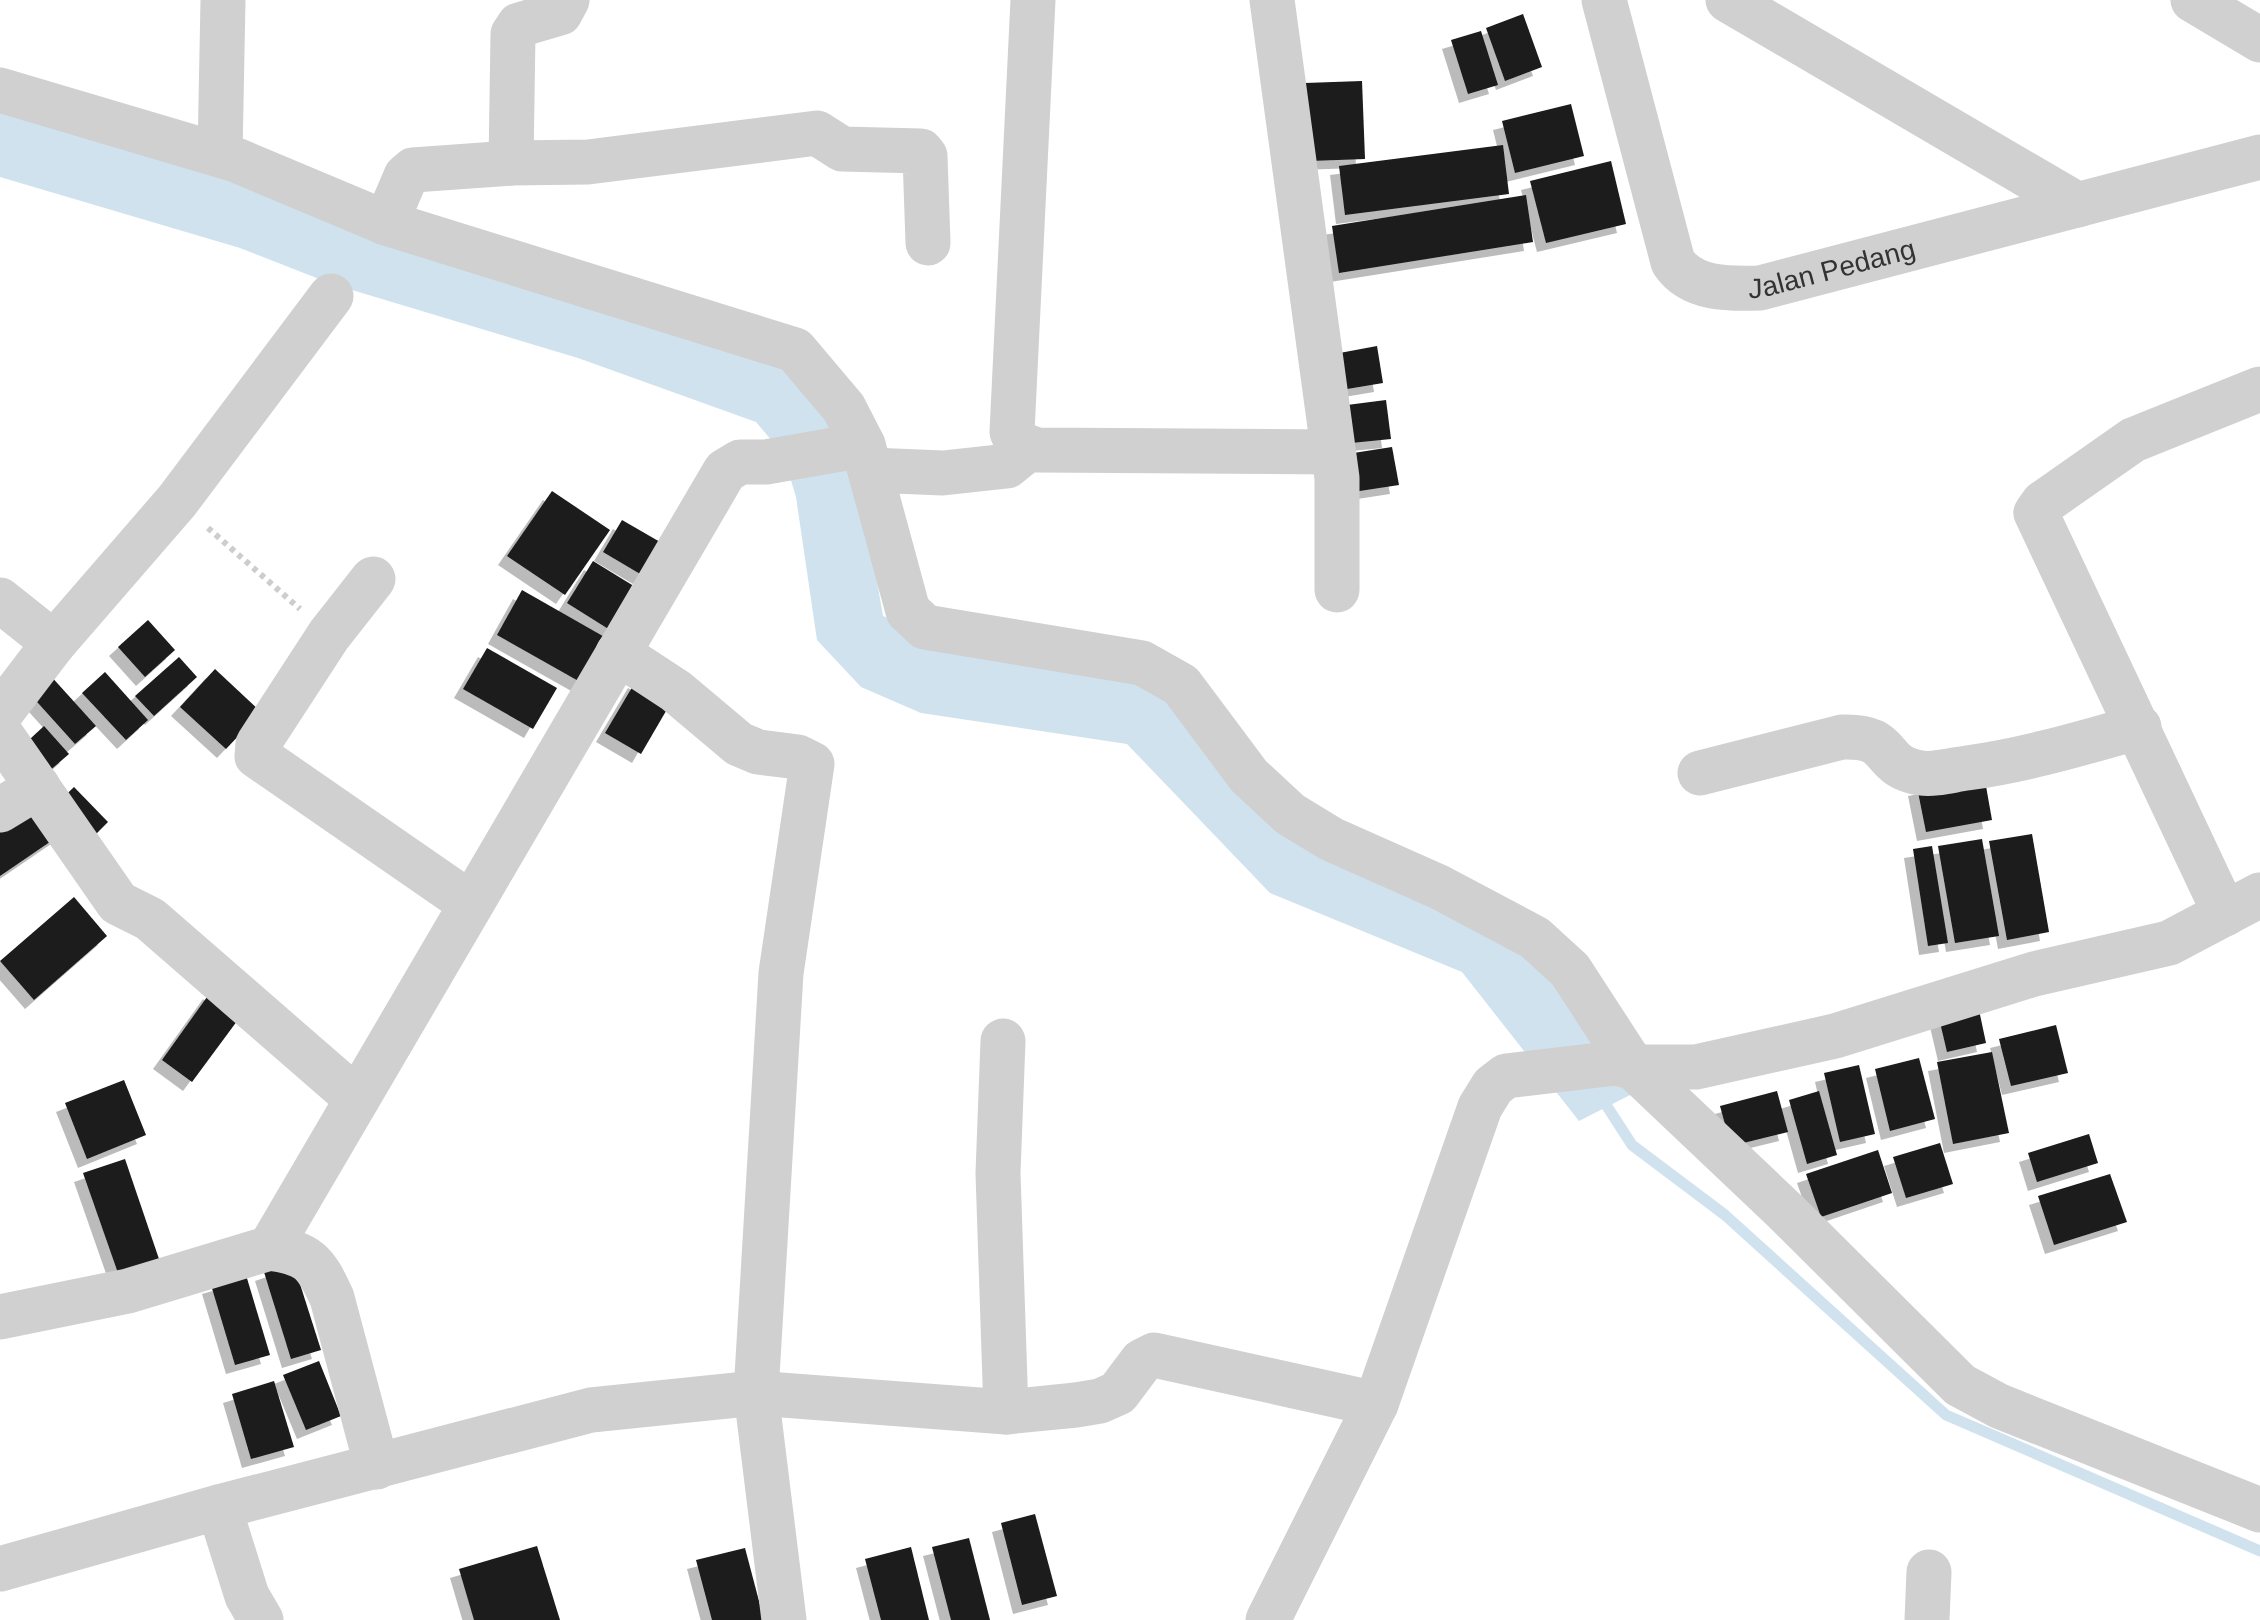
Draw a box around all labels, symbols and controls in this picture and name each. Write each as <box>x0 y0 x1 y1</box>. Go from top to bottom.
street label: Jalan Pedang <box>1748 233 1919 304</box>

